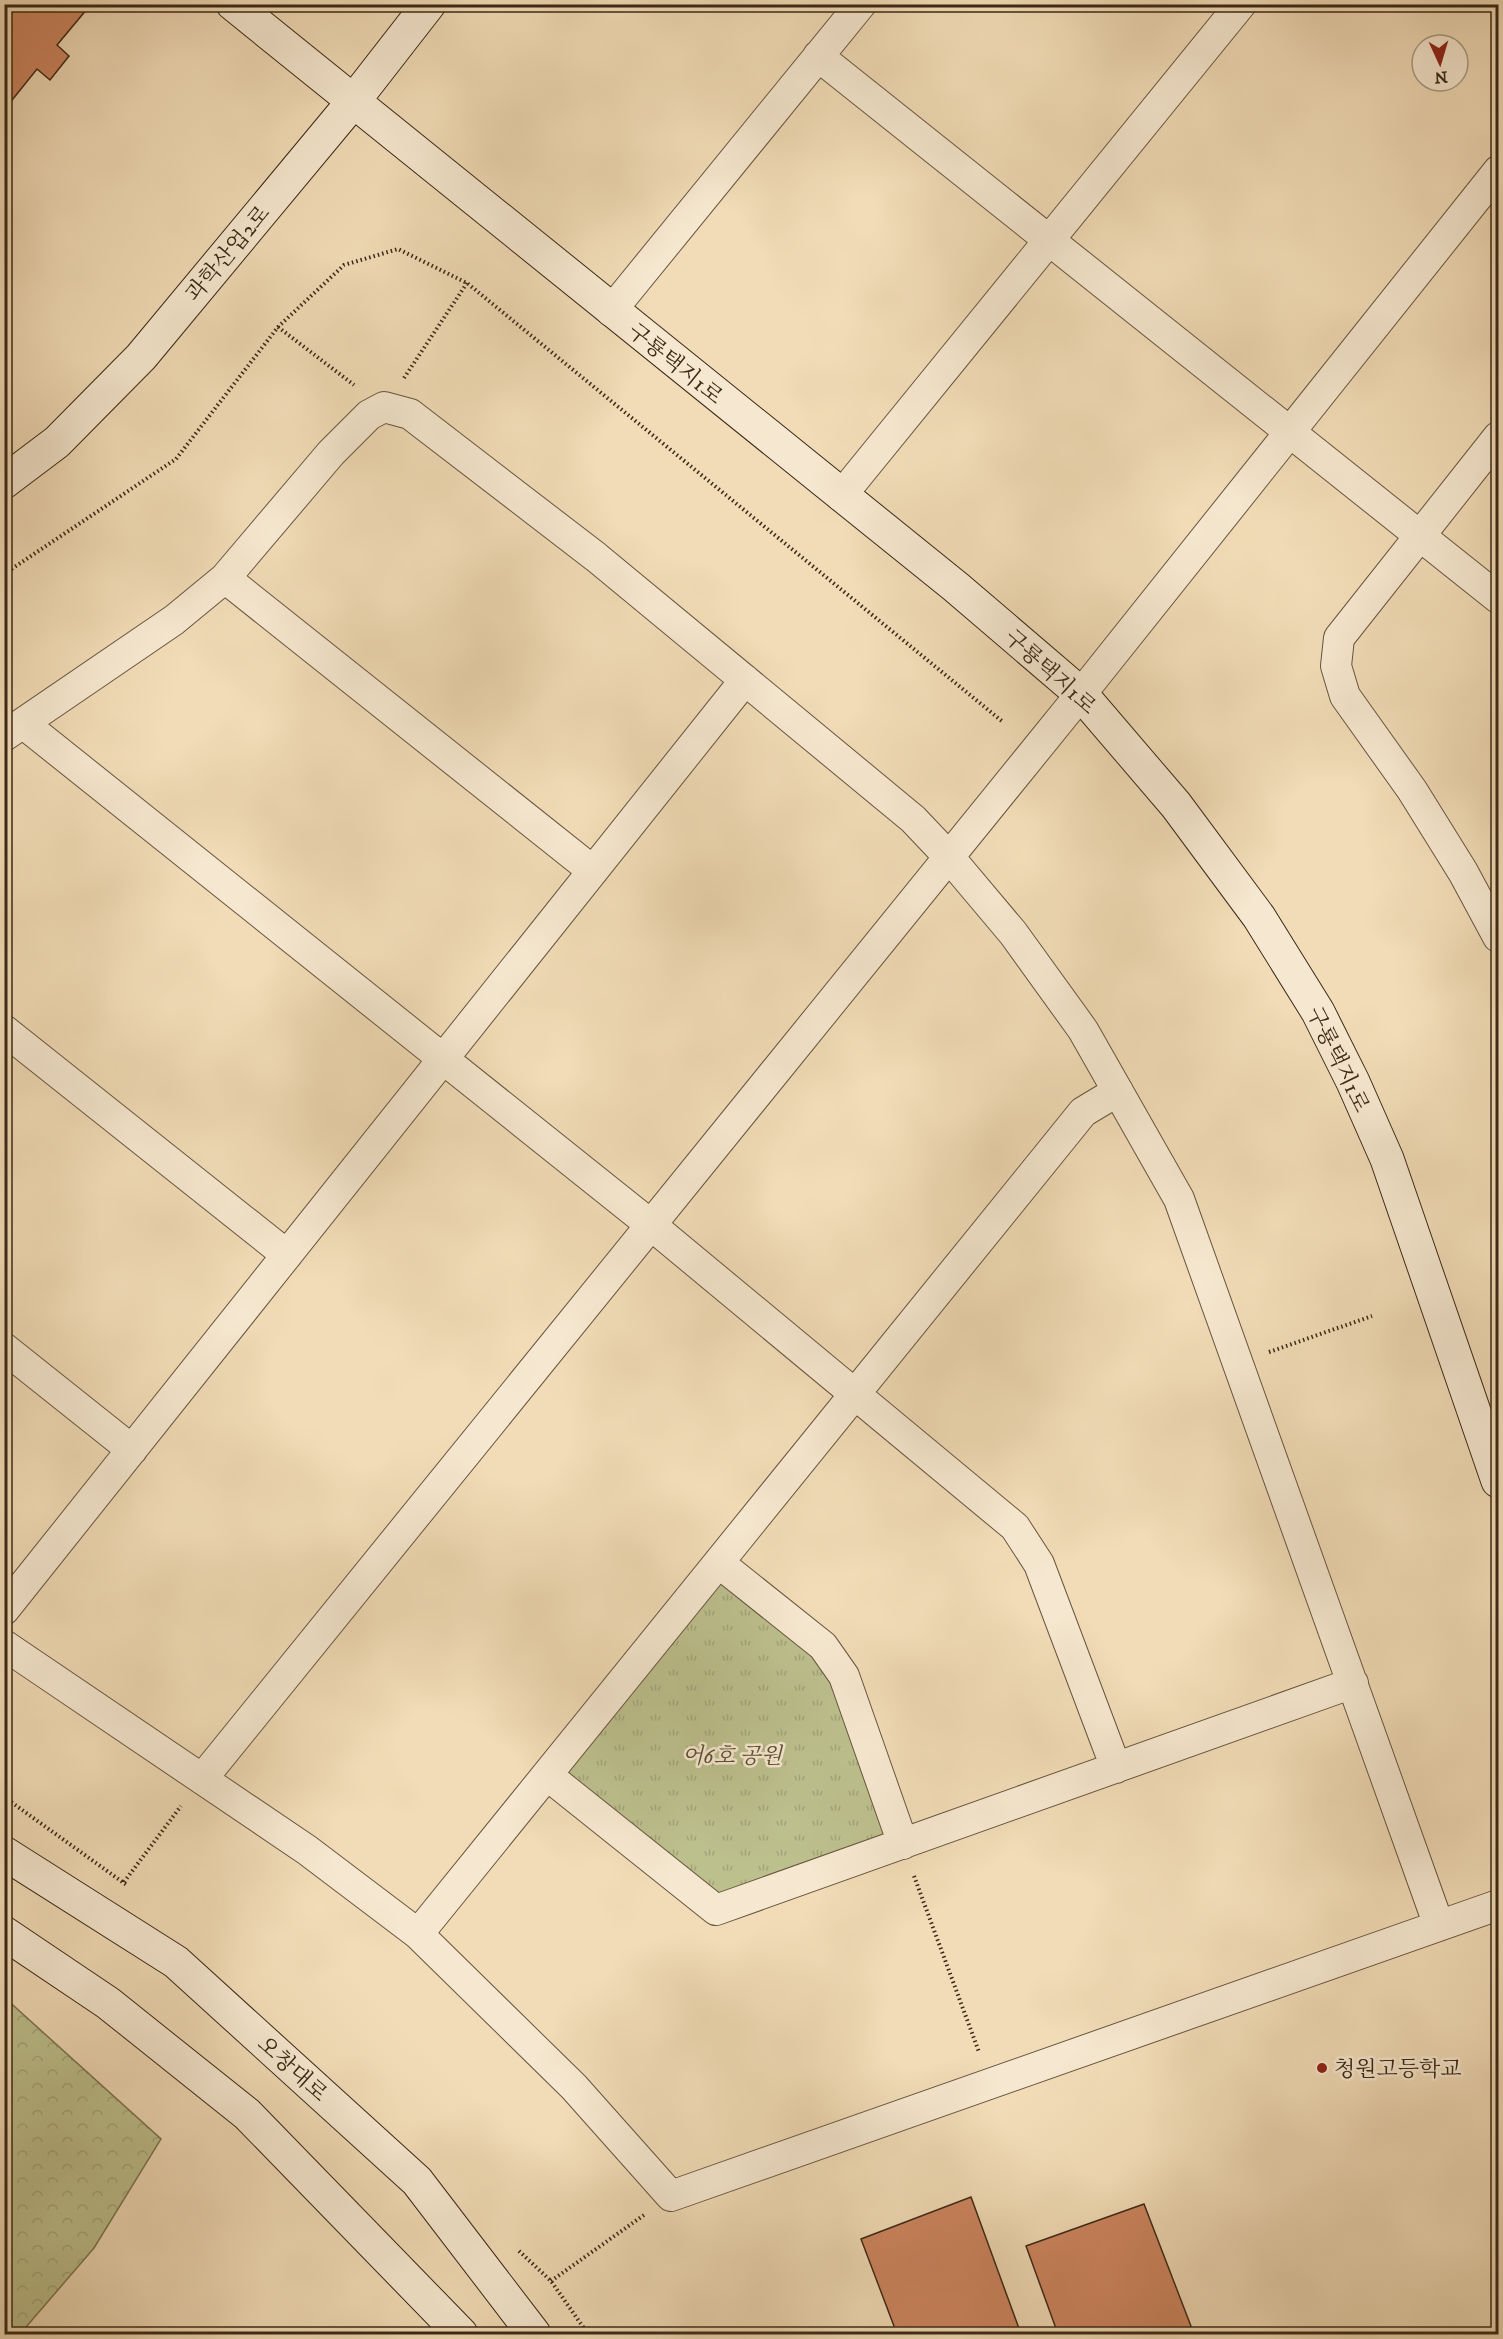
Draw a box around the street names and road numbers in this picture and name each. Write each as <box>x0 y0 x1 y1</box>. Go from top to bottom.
street label: 과학산업2로 <box>180 200 276 307</box>
street label: 구룡택지1로 <box>622 318 728 411</box>
street label: 구룡택지1로 <box>998 624 1102 720</box>
street label: 구룡택지1로 <box>1300 1002 1375 1117</box>
street label: 오창대로 <box>251 2031 333 2108</box>

